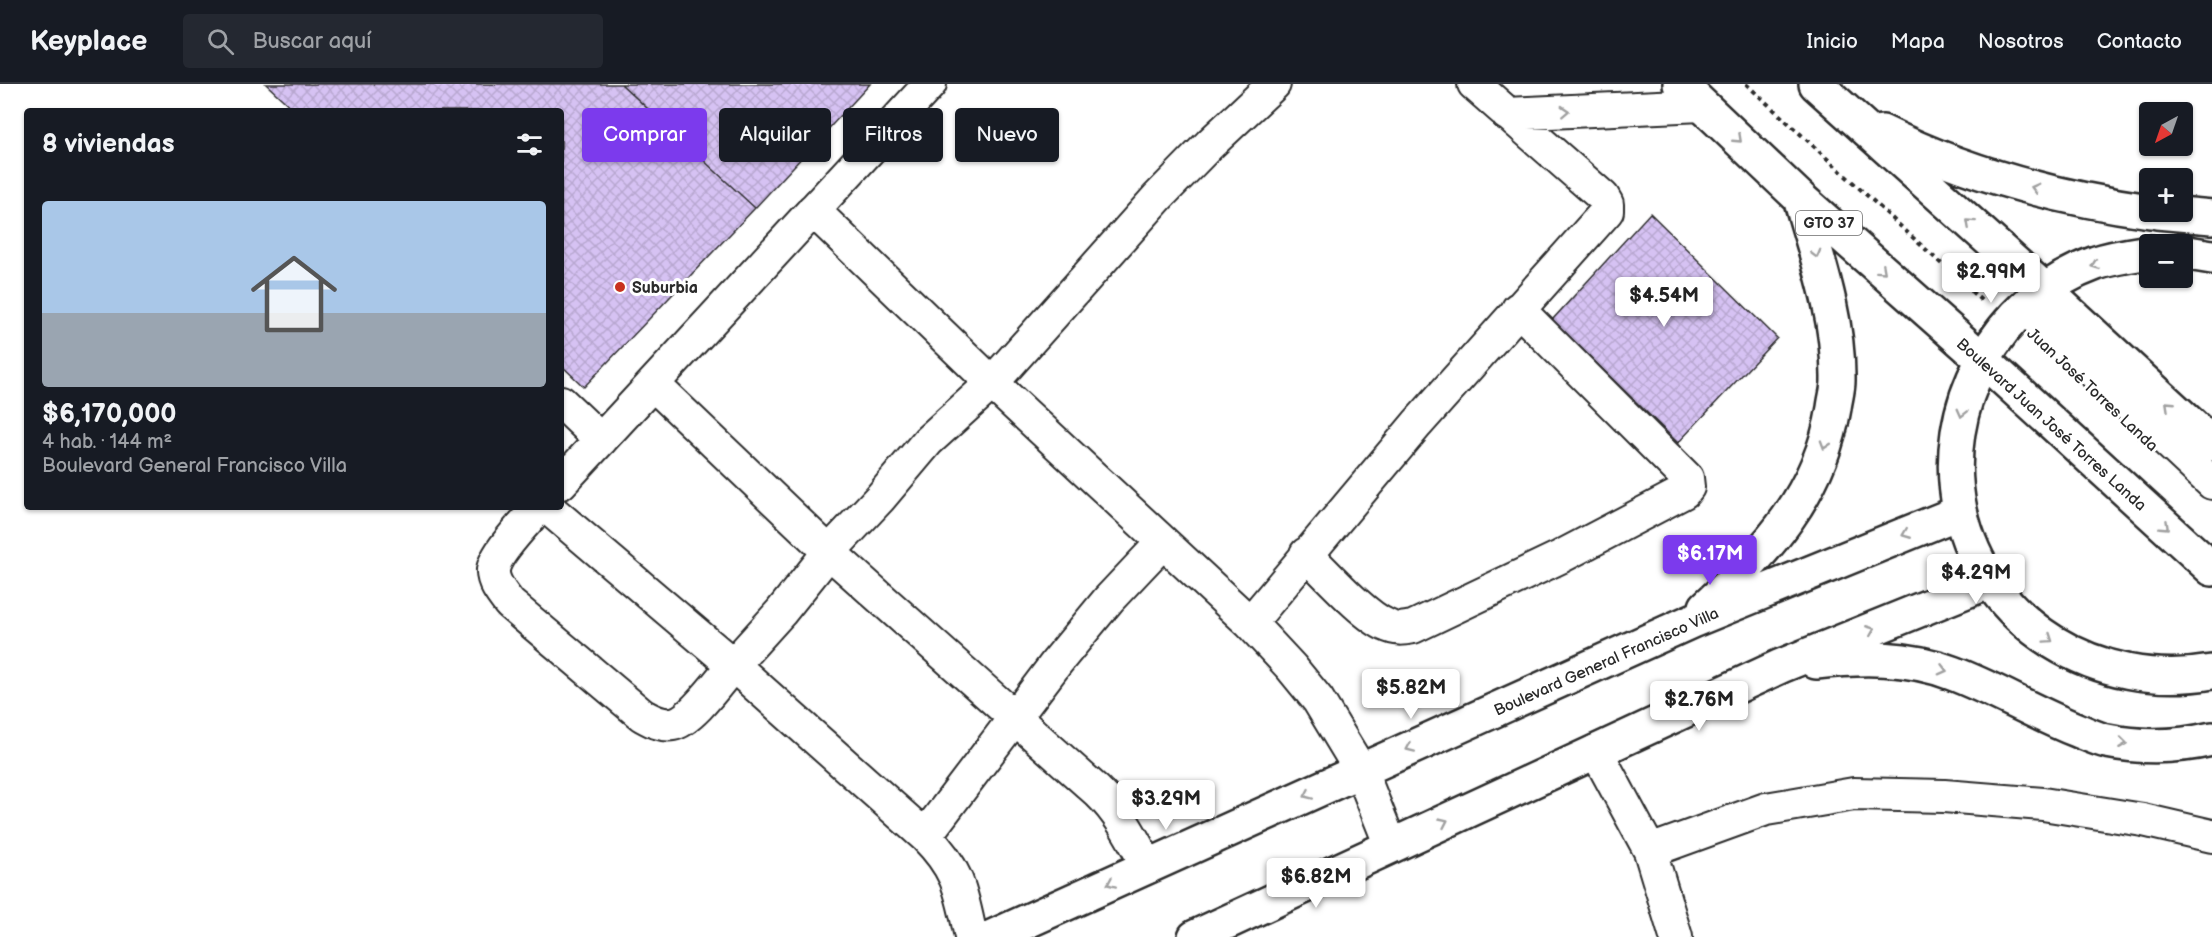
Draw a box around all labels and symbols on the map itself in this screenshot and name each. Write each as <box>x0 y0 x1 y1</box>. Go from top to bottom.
north arrow <box>2139 102 2193 156</box>
one-way arrow <box>1561 105 1570 118</box>
one-way arrow <box>1731 131 1742 142</box>
one-way arrow <box>2030 182 2040 195</box>
road number: GTO 37 <box>1796 211 1862 235</box>
one-way arrow <box>1966 219 1977 230</box>
one-way arrow <box>1809 248 1821 259</box>
pin: $2.99M <box>1942 253 2040 304</box>
one-way arrow <box>2090 257 2101 270</box>
one-way arrow <box>1875 263 1885 274</box>
pin: $4.54M <box>1615 277 1713 328</box>
place label: Suburbia <box>632 279 698 298</box>
marker: Suburbia <box>613 280 627 294</box>
street label: Juan José Torres Landa <box>2022 324 2161 456</box>
street label: Boulevard Juan José Torres Landa <box>1952 335 2150 515</box>
one-way arrow <box>2165 401 2176 412</box>
one-way arrow <box>1956 408 1969 418</box>
one-way arrow <box>1820 439 1832 450</box>
one-way arrow <box>2158 519 2169 530</box>
one-way arrow <box>1901 527 1912 539</box>
pin: $6.17M <box>1661 535 1759 586</box>
pin: $4.29M <box>1927 554 2025 605</box>
street label: Boulevard General Francisco Villa <box>1491 604 1722 721</box>
one-way arrow <box>1864 625 1875 637</box>
one-way arrow <box>2042 632 2053 643</box>
one-way arrow <box>1938 663 1948 676</box>
pin: $5.82M <box>1362 669 1460 720</box>
pin: $2.76M <box>1650 681 1748 732</box>
one-way arrow <box>2118 736 2127 749</box>
one-way arrow <box>1406 741 1417 753</box>
pin: $3.29M <box>1117 780 1215 831</box>
one-way arrow <box>1303 787 1314 799</box>
one-way arrow <box>1437 817 1448 829</box>
pin: $6.82M <box>1267 858 1365 909</box>
one-way arrow <box>1106 876 1117 888</box>

